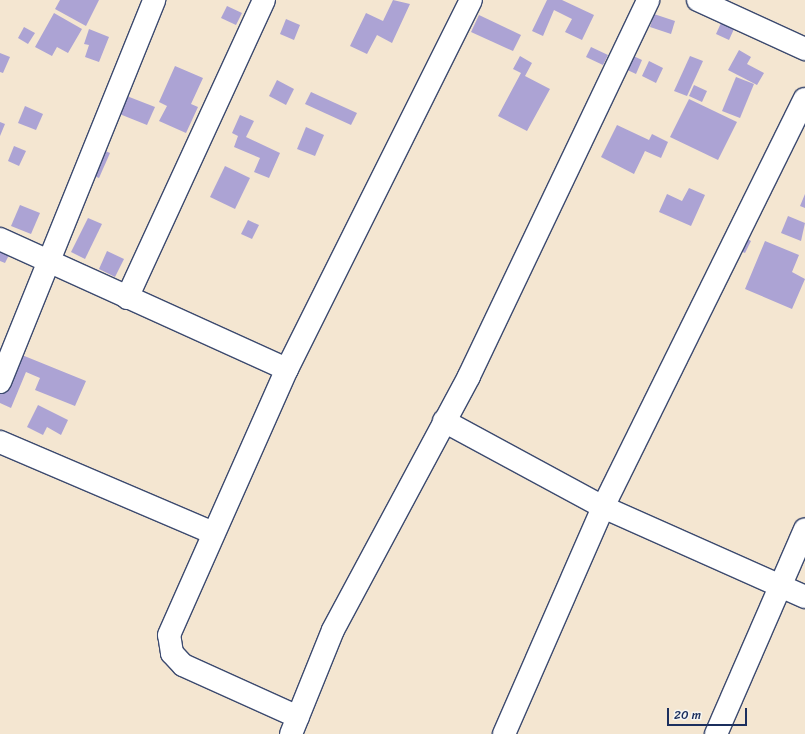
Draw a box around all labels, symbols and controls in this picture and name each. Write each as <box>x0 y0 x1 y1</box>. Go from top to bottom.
scale bar <box>669 700 749 726</box>
text: 20 m <box>674 704 701 726</box>

